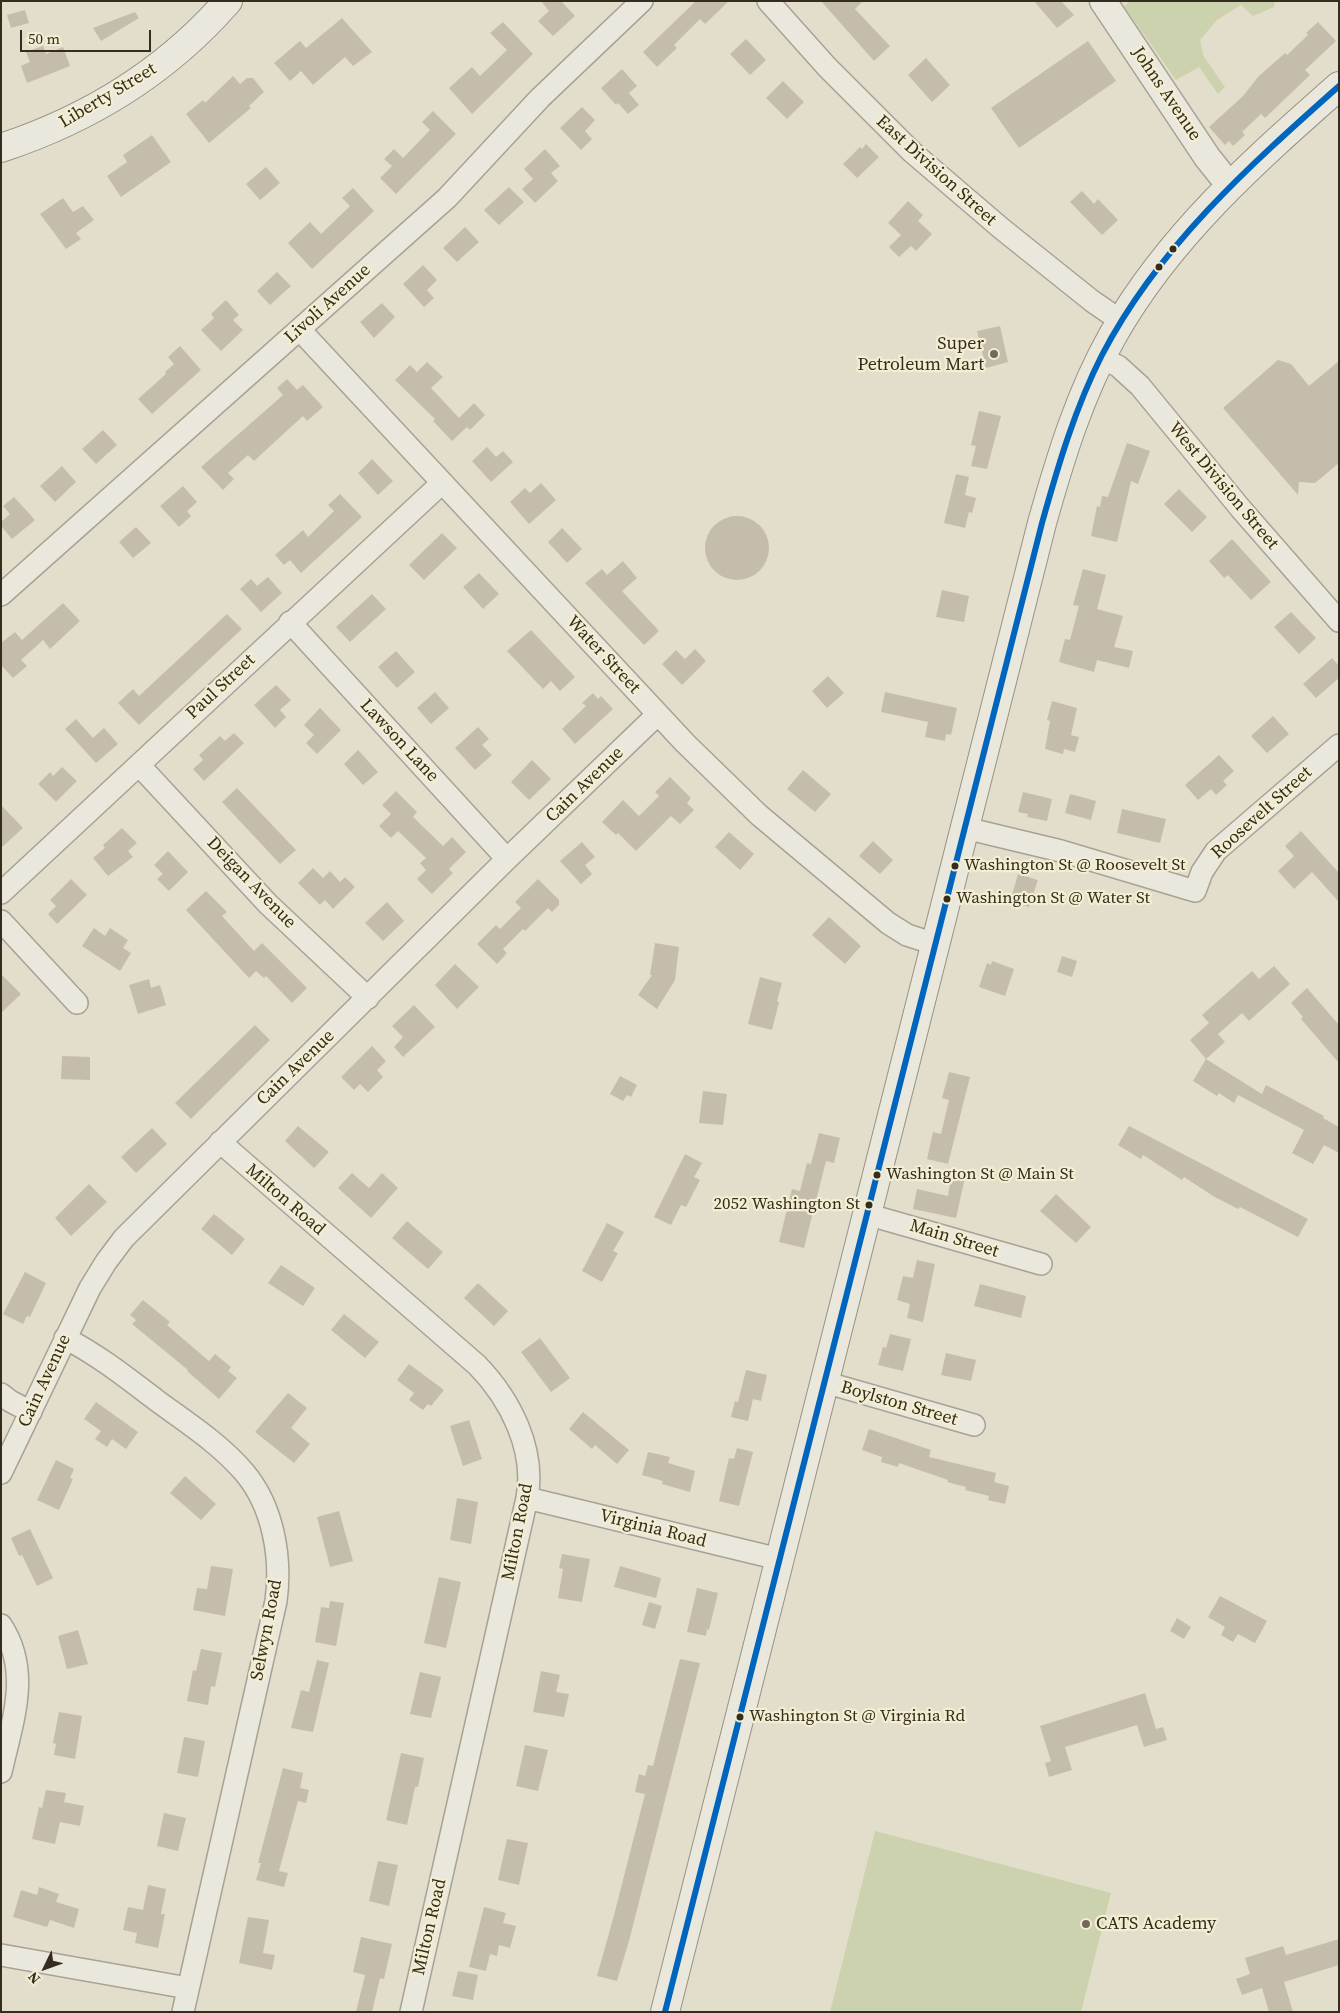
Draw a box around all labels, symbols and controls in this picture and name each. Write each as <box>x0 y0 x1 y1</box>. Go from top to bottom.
scale bar <box>22 20 154 52</box>
text: 50 m <box>28 28 60 49</box>
street label: Johns Avenue <box>1127 43 1205 145</box>
street label: Liberty Street <box>56 59 160 133</box>
street label: East Division Street <box>871 111 1001 231</box>
unlabelled marker <box>1168 244 1178 254</box>
street label: Livoli Avenue <box>281 260 375 348</box>
unlabelled marker <box>1154 262 1164 272</box>
place label: Super Petroleum Mart <box>857 333 984 376</box>
marker: Super Petroleum Mart <box>988 348 1000 360</box>
street label: West Division Street <box>1163 418 1283 554</box>
street label: Water Street <box>561 612 645 698</box>
street label: Paul Street <box>182 650 260 724</box>
street label: Lawson Lane <box>355 695 443 787</box>
street label: Cain Avenue <box>542 742 628 828</box>
street label: Roosevelt Street <box>1207 762 1317 864</box>
street label: Deigan Avenue <box>202 832 300 934</box>
place label: Washington St @ Roosevelt St <box>964 856 1186 876</box>
marker: Washington St @ Roosevelt St <box>950 861 960 871</box>
place label: Washington St @ Water St <box>956 889 1150 909</box>
marker: Washington St @ Water St <box>942 894 952 904</box>
street label: Cain Avenue <box>253 1025 339 1111</box>
street label: Milton Road <box>241 1160 329 1240</box>
place label: Washington St @ Main St <box>886 1165 1074 1185</box>
marker: Washington St @ Main St <box>872 1170 882 1180</box>
place label: 2052 Washington St <box>713 1195 860 1215</box>
marker: 2052 Washington St <box>864 1200 874 1210</box>
street label: Main Street <box>907 1215 1001 1263</box>
street label: Cain Avenue <box>14 1331 76 1431</box>
street label: Boylston Street <box>838 1377 960 1431</box>
street label: Milton Road <box>498 1482 538 1582</box>
street label: Virginia Road <box>597 1505 709 1553</box>
street label: Selwyn Road <box>247 1578 287 1682</box>
place label: Washington St @ Virginia Rd <box>749 1707 965 1727</box>
marker: Washington St @ Virginia Rd <box>735 1712 745 1722</box>
street label: Milton Road <box>408 1877 452 1977</box>
place label: CATS Academy <box>1096 1913 1216 1935</box>
marker: CATS Academy <box>1080 1918 1092 1930</box>
north arrow <box>20 1943 70 1993</box>
text: N <box>23 1968 45 1989</box>

